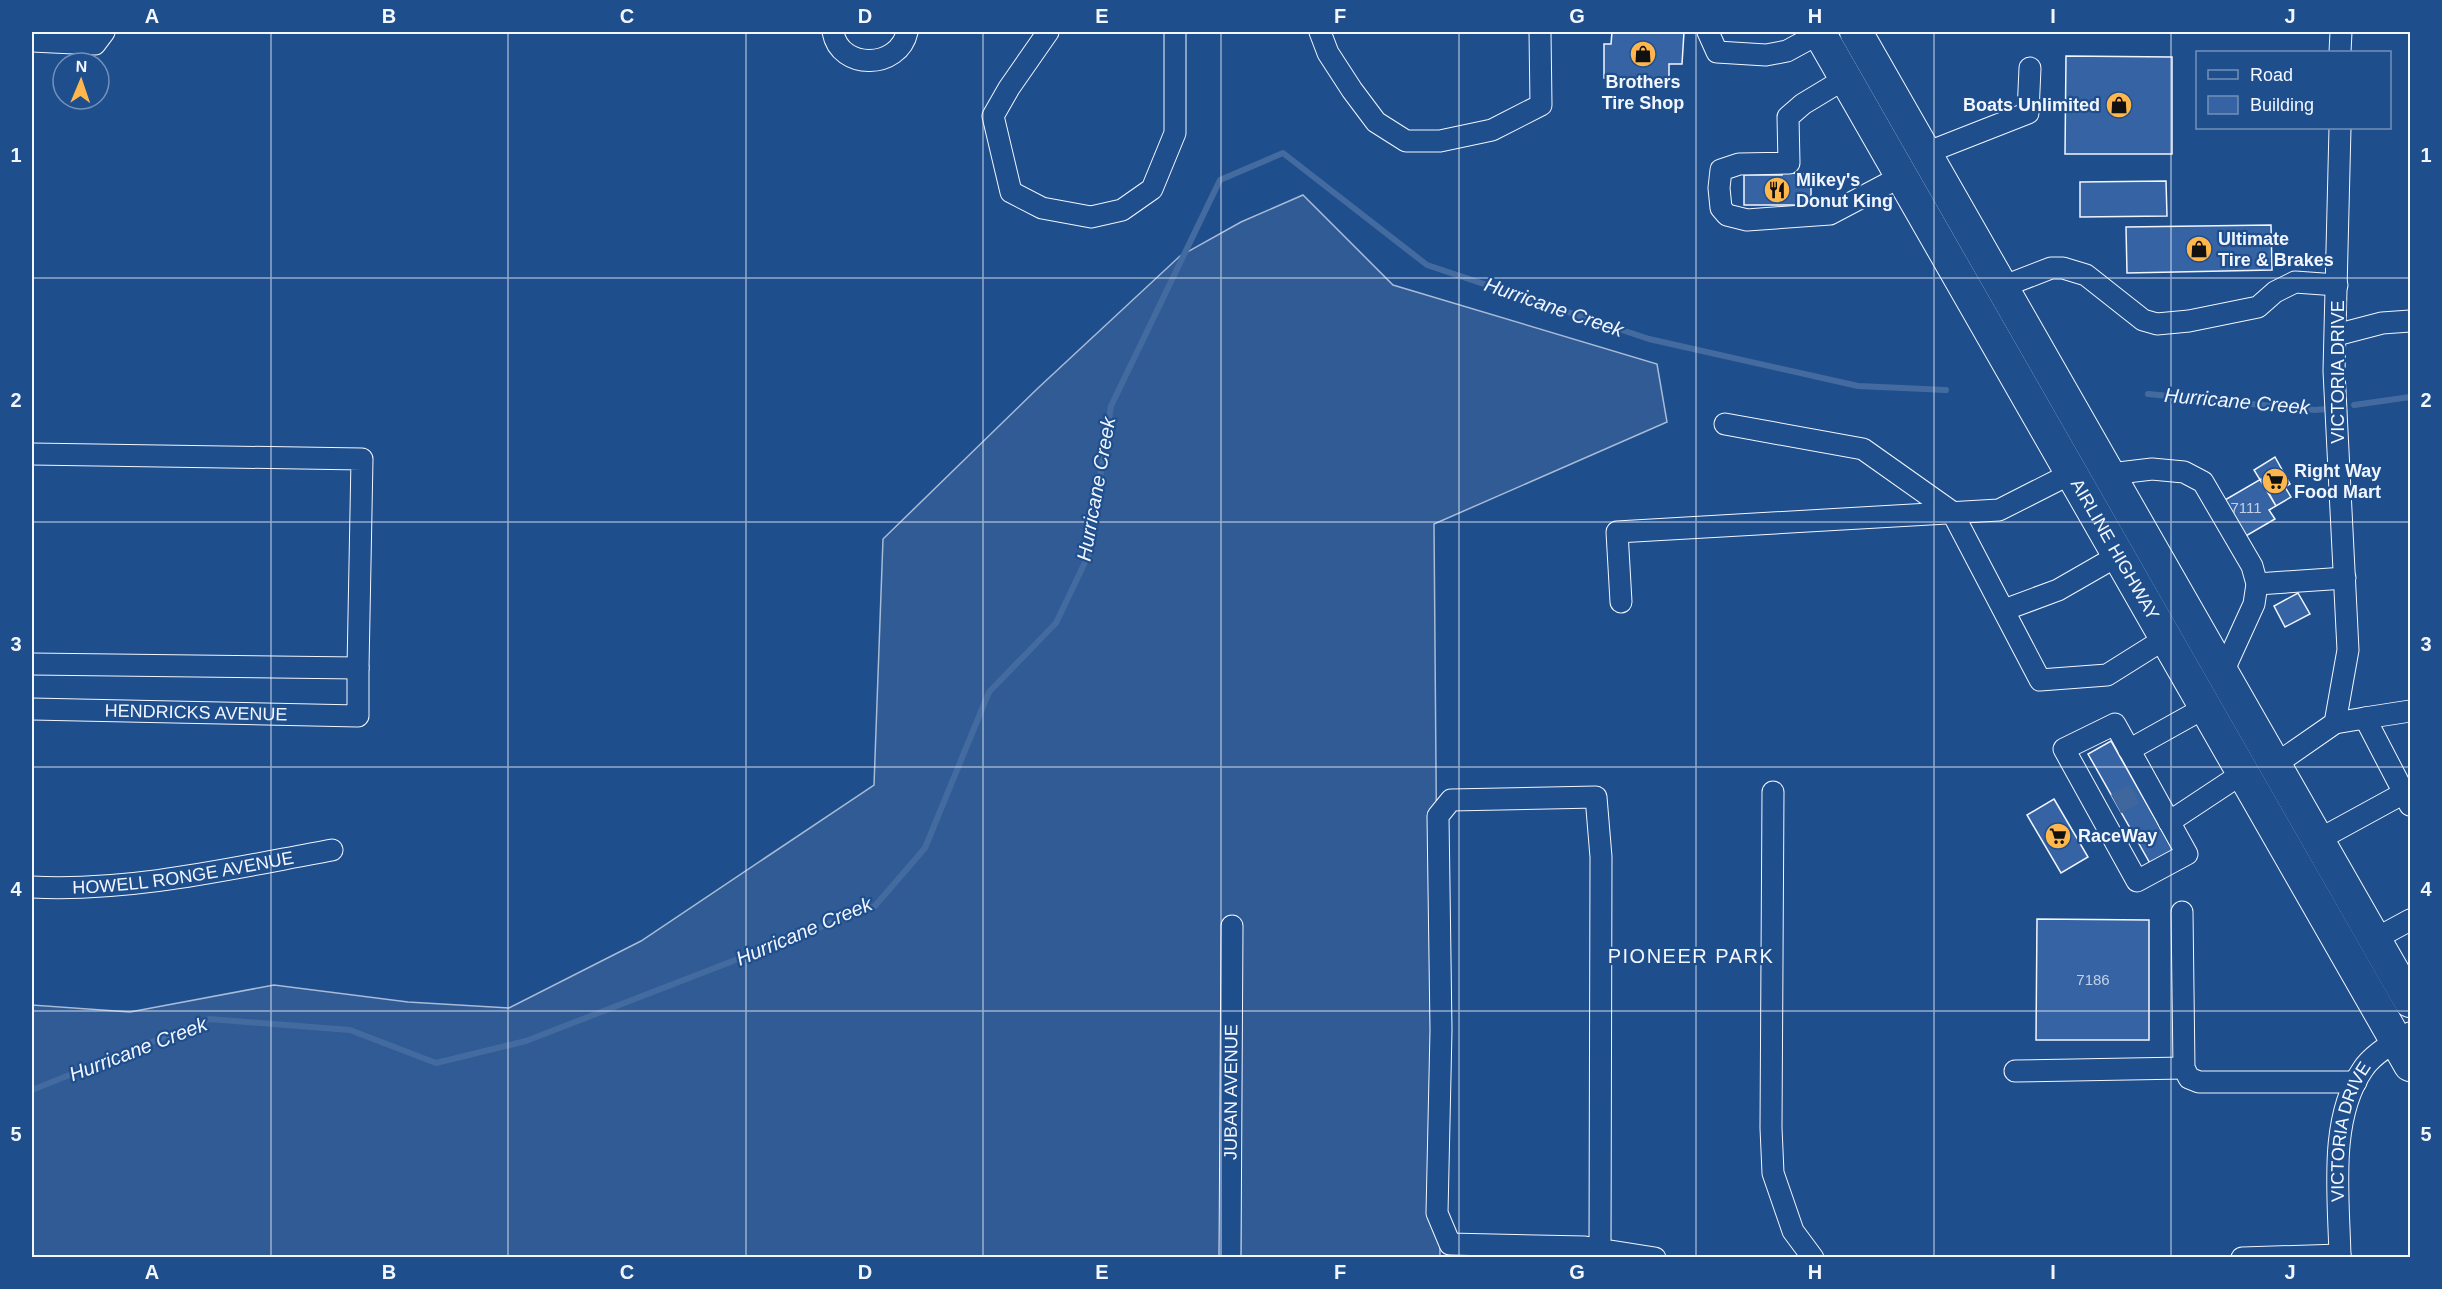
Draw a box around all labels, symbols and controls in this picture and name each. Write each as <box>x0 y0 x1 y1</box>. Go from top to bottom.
text: A <box>145 5 159 27</box>
text: B <box>382 5 396 27</box>
text: C <box>620 5 634 27</box>
text: D <box>858 5 872 27</box>
text: E <box>1095 5 1109 27</box>
text: F <box>1334 5 1346 27</box>
text: G <box>1569 5 1585 27</box>
text: H <box>1808 5 1822 27</box>
text: I <box>2050 5 2056 27</box>
text: J <box>2284 5 2296 27</box>
shop icon: Brothers Tire Shop <box>1628 39 1658 69</box>
north arrow <box>51 51 111 111</box>
legend <box>2196 51 2391 129</box>
text: N <box>75 58 88 75</box>
text: Road <box>2250 65 2293 85</box>
place label: Brothers Tire Shop <box>1602 72 1684 113</box>
shop icon: Boats Unlimited <box>2104 90 2134 120</box>
place label: Boats Unlimited <box>1963 95 2100 115</box>
text: Building <box>2250 95 2314 115</box>
text: 1 <box>10 144 22 166</box>
text: 1 <box>2420 144 2432 166</box>
place label: Mikey's Donut King <box>1796 170 1893 211</box>
restaurant icon: Mikey's Donut King <box>1762 175 1792 205</box>
place label: Ultimate Tire & Brakes <box>2218 229 2334 270</box>
shop icon: Ultimate Tire & Brakes <box>2184 234 2214 264</box>
water label: Hurricane Creek <box>1482 273 1627 341</box>
street label: VICTORIA DRIVE <box>2328 300 2348 444</box>
water label: Hurricane Creek <box>2164 384 2311 418</box>
text: 2 <box>10 389 22 411</box>
text: 2 <box>2420 389 2432 411</box>
water label: Hurricane Creek <box>1073 414 1120 563</box>
place label: Right Way Food Mart <box>2294 461 2381 502</box>
supermarket icon: Right Way Food Mart <box>2260 466 2290 496</box>
street label: AIRLINE HIGHWAY <box>2067 475 2163 623</box>
house number: 7111 <box>2230 499 2262 516</box>
text: 3 <box>10 633 22 655</box>
text: 3 <box>2420 633 2432 655</box>
street label: HENDRICKS AVENUE <box>104 701 288 724</box>
supermarket icon: RaceWay <box>2043 821 2073 851</box>
place label: RaceWay <box>2078 826 2157 846</box>
street label: HOWELL RONGE AVENUE <box>72 847 295 898</box>
text: 4 <box>10 878 22 900</box>
text: 4 <box>2420 878 2432 900</box>
water label: Hurricane Creek <box>733 892 876 970</box>
district label: PIONEER PARK <box>1608 945 1774 967</box>
house number: 7186 <box>2076 971 2110 988</box>
water label: Hurricane Creek <box>66 1012 211 1085</box>
street label: JUBAN AVENUE <box>1221 1024 1241 1160</box>
street label: VICTORIA DRIVE <box>2328 1058 2375 1202</box>
text: 5 <box>10 1123 22 1145</box>
text: 5 <box>2420 1123 2432 1145</box>
text: A <box>145 1261 159 1283</box>
text: B <box>382 1261 396 1283</box>
text: C <box>620 1261 634 1283</box>
text: D <box>858 1261 872 1283</box>
text: E <box>1095 1261 1109 1283</box>
text: F <box>1334 1261 1346 1283</box>
text: G <box>1569 1261 1585 1283</box>
text: H <box>1808 1261 1822 1283</box>
text: I <box>2050 1261 2056 1283</box>
text: J <box>2284 1261 2296 1283</box>

